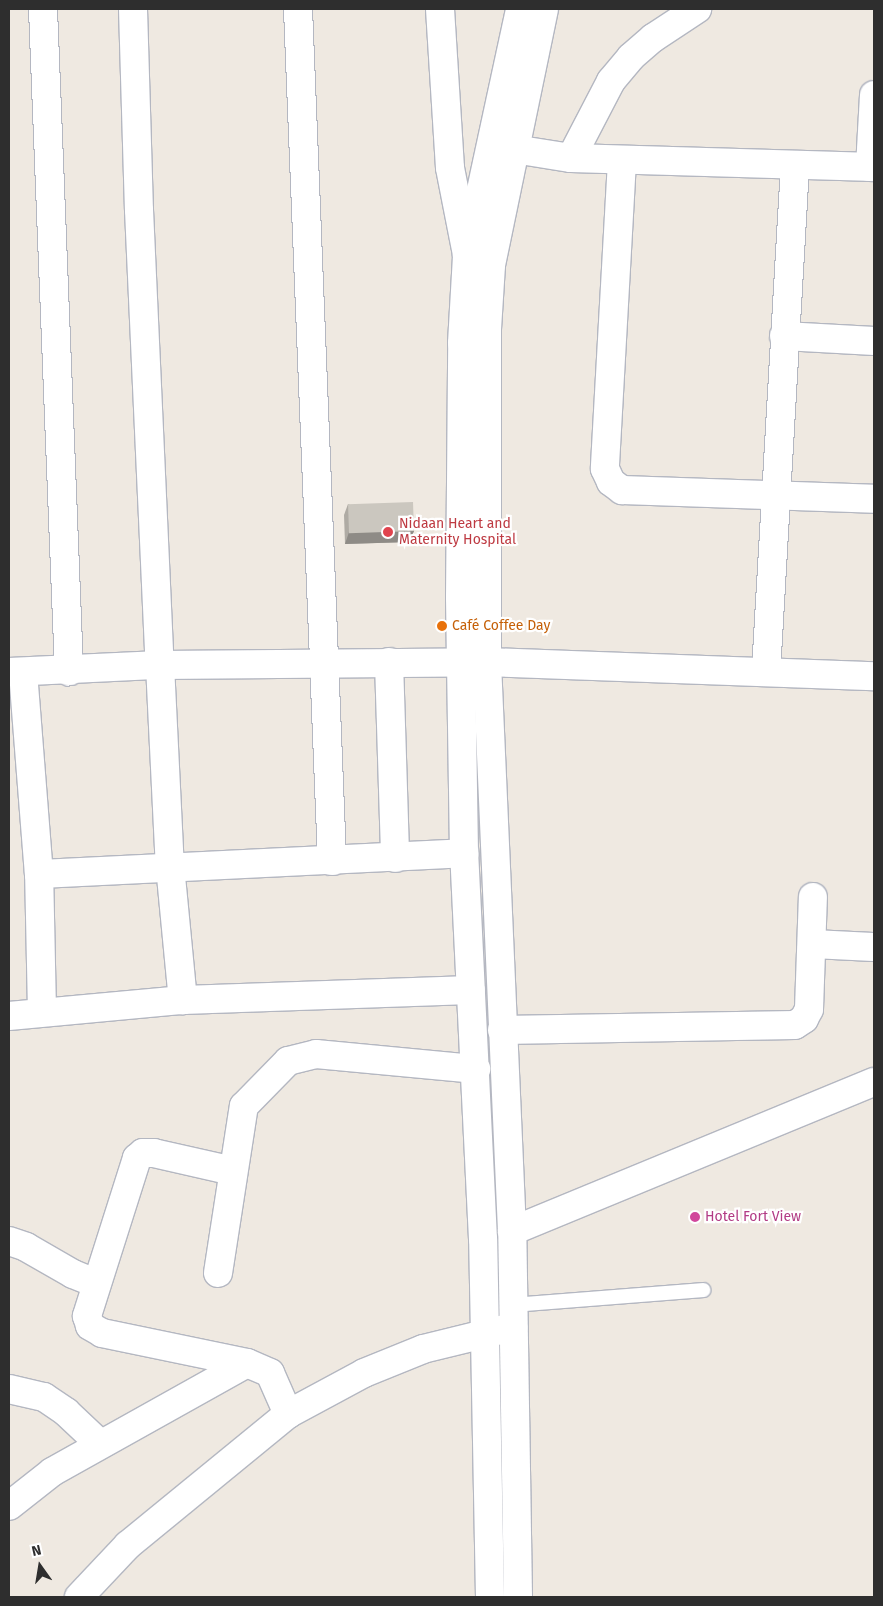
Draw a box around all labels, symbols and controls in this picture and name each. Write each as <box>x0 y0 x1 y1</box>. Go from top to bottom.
place label: Nidaan Heart and Maternity Hospital <box>399 516 516 548</box>
marker: Nidaan Heart and Maternity Hospital <box>381 525 395 539</box>
place label: Café Coffee Day <box>452 618 550 634</box>
marker: Café Coffee Day <box>436 620 448 632</box>
place label: Hotel Fort View <box>705 1209 801 1225</box>
marker: Hotel Fort View <box>689 1211 701 1223</box>
north arrow <box>15 1541 65 1591</box>
text: N <box>30 1542 43 1560</box>

